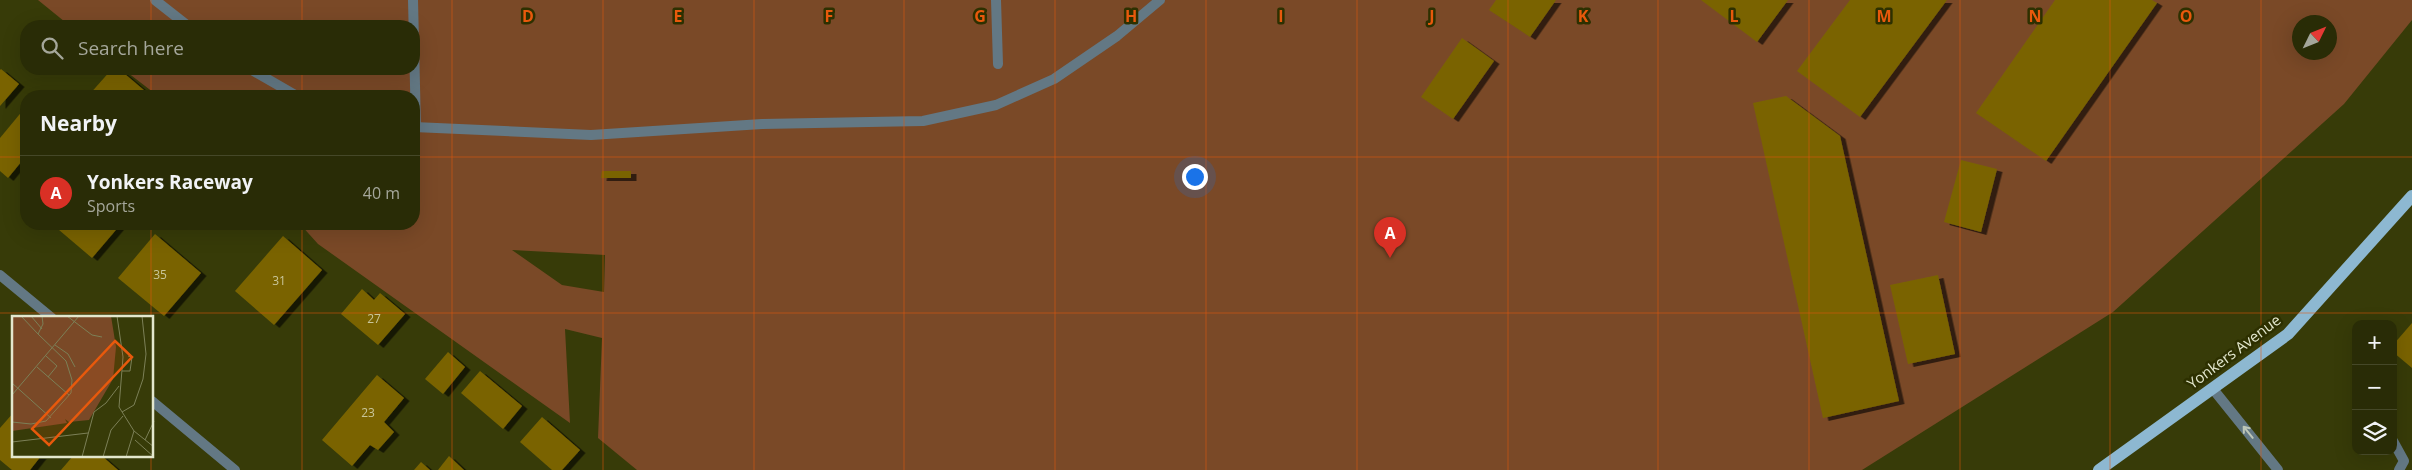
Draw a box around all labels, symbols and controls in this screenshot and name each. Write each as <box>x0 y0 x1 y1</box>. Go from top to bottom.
text: D <box>522 5 534 27</box>
text: E <box>674 5 683 27</box>
text: F <box>825 5 833 27</box>
text: G <box>974 5 986 27</box>
text: H <box>1125 5 1137 27</box>
text: I <box>1278 5 1284 27</box>
text: J <box>1427 5 1435 27</box>
text: K <box>1578 5 1589 27</box>
text: L <box>1729 5 1739 27</box>
text: M <box>1876 5 1892 27</box>
text: N <box>2028 5 2042 27</box>
text: O <box>2180 5 2192 27</box>
north arrow <box>2292 15 2337 60</box>
search box <box>20 20 420 75</box>
icon: search <box>38 34 66 62</box>
text: Search here <box>78 35 184 61</box>
text: Nearby <box>40 109 117 137</box>
your location <box>1182 164 1208 190</box>
text: Yonkers Raceway <box>87 169 253 195</box>
text: A <box>50 182 62 204</box>
text: 40 m <box>363 182 400 204</box>
text: Sports <box>87 195 135 217</box>
pin: A <box>1374 217 1406 258</box>
house number: 35 <box>153 266 167 283</box>
house number: 31 <box>272 272 286 289</box>
street label: Yonkers Avenue <box>2183 309 2284 393</box>
house number: 27 <box>367 310 381 327</box>
inset map <box>12 316 154 458</box>
map controls <box>2352 320 2397 455</box>
button: + <box>2352 320 2397 365</box>
button: − <box>2352 365 2397 410</box>
house number: 23 <box>361 404 375 421</box>
button: layers <box>2352 410 2397 455</box>
one-way arrow <box>2242 426 2253 439</box>

